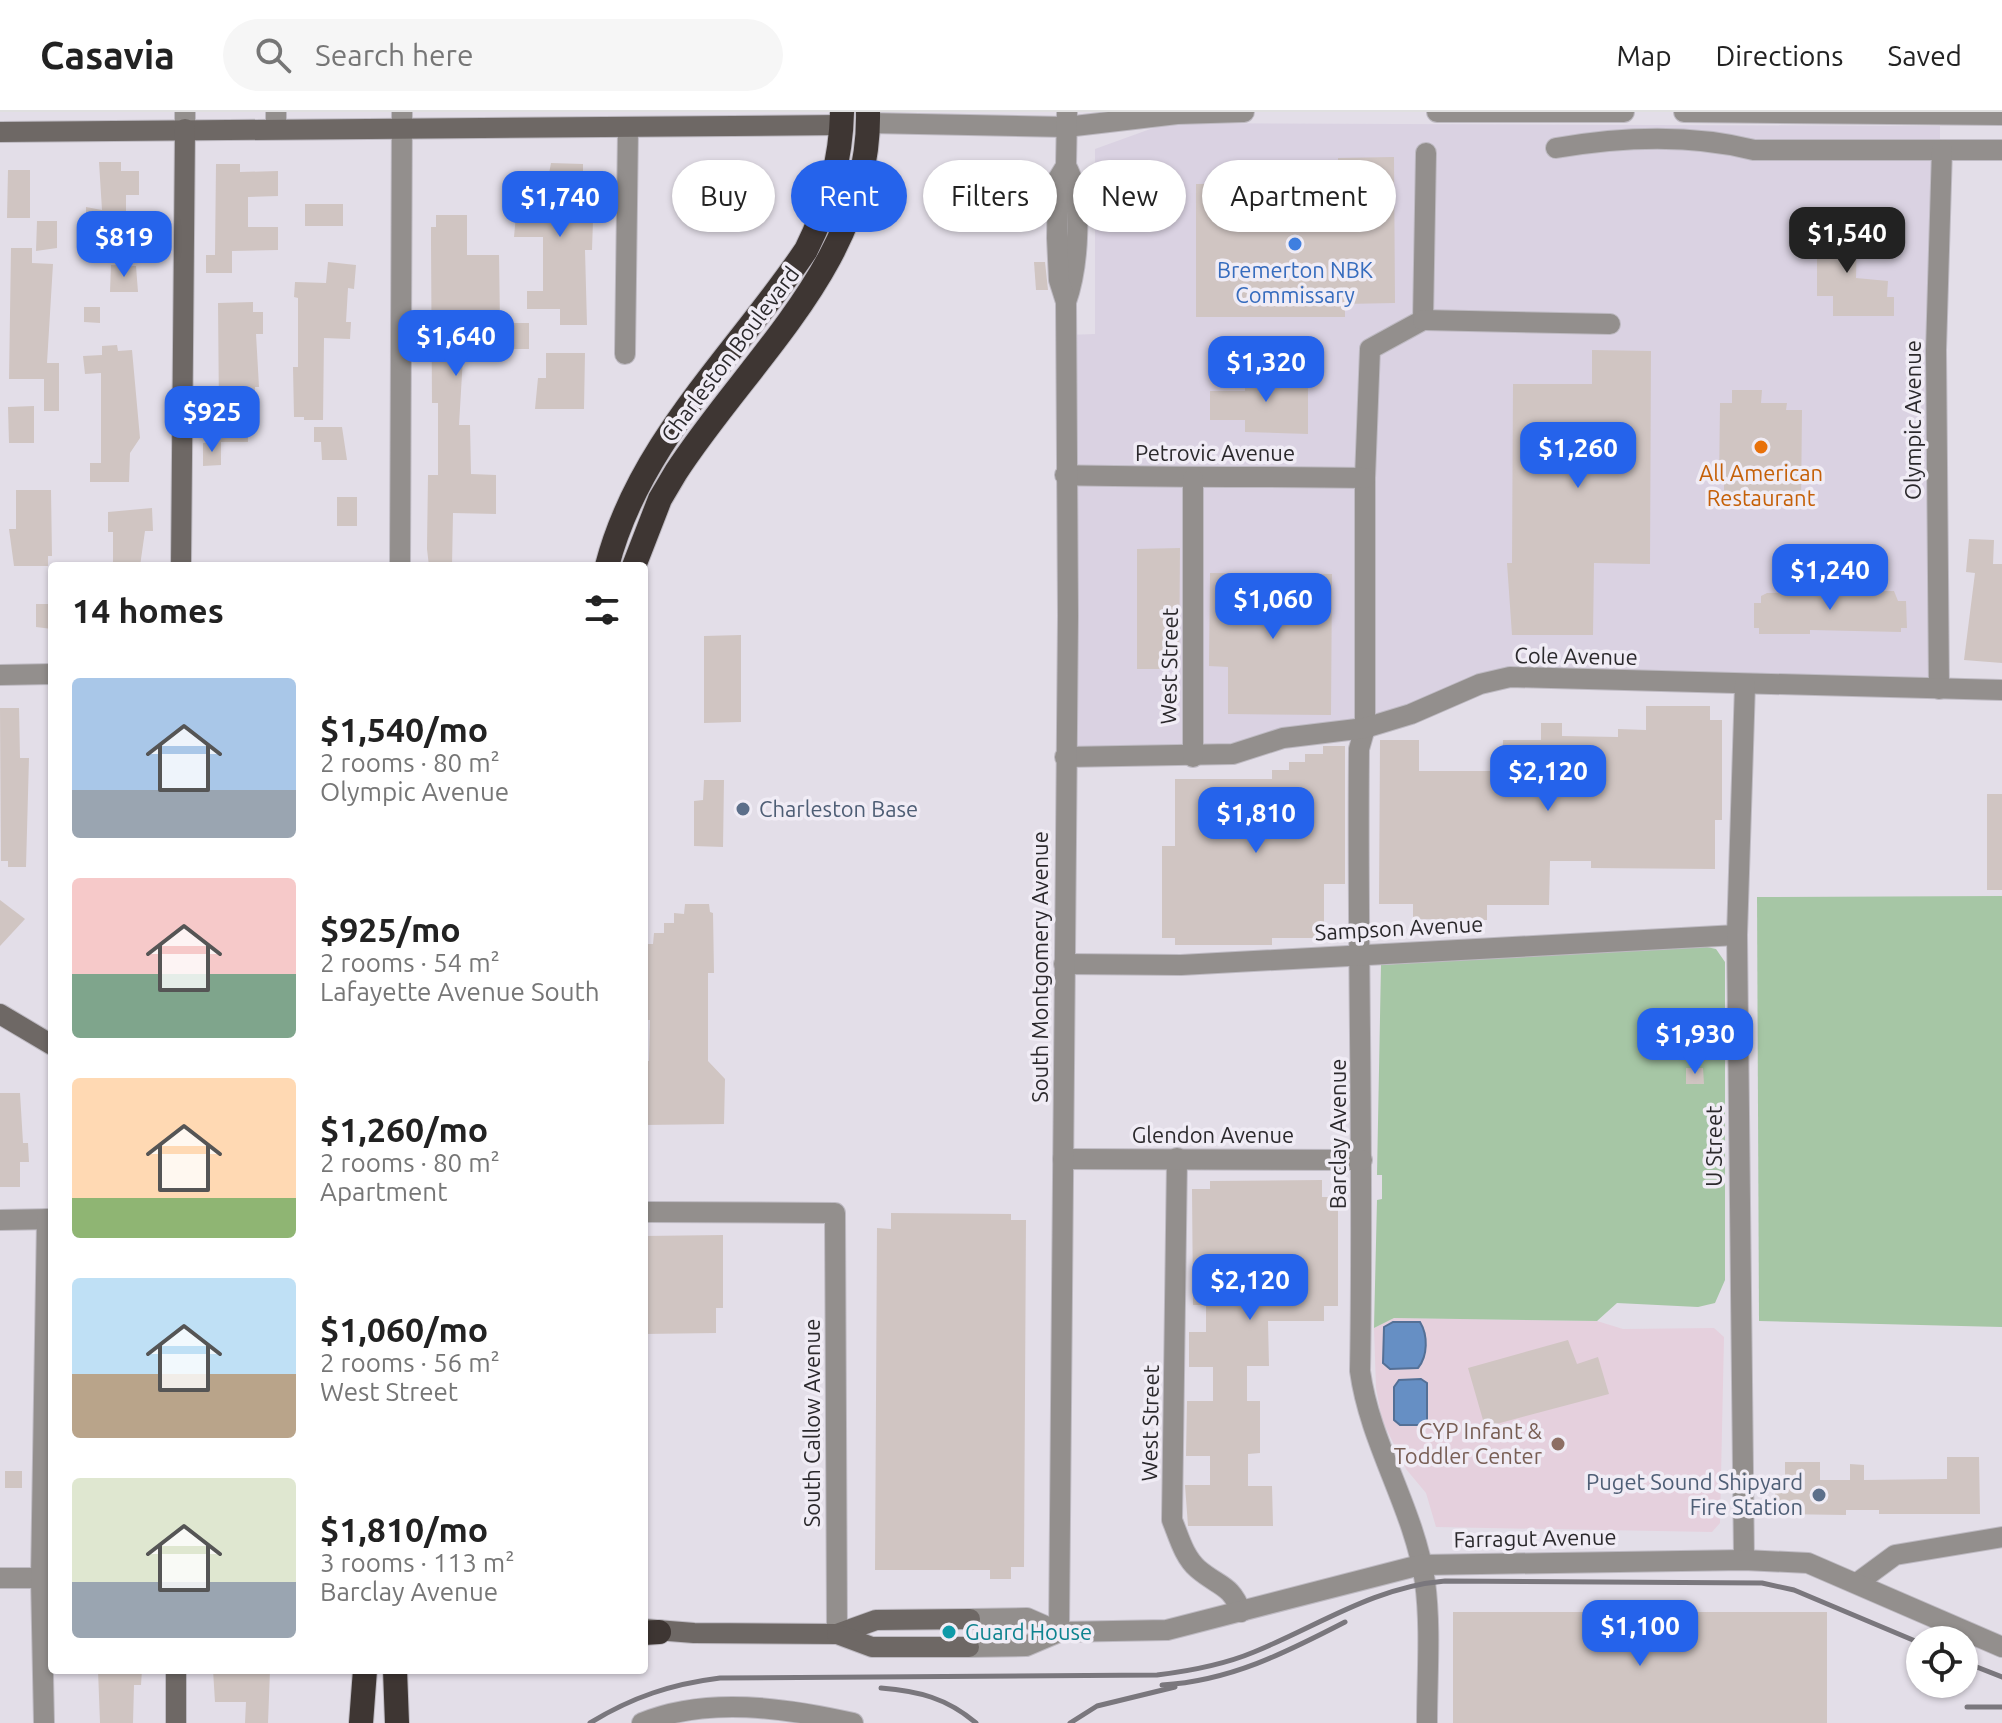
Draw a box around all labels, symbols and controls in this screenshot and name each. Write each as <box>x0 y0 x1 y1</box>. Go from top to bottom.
search box <box>223 19 783 91</box>
icon: search <box>251 33 295 77</box>
text: Casavia <box>40 34 175 76</box>
text: Search here <box>315 38 474 72</box>
text: Map <box>1616 40 1672 71</box>
text: Directions <box>1716 40 1843 71</box>
text: Saved <box>1887 40 1962 71</box>
chip: Buy <box>672 160 775 232</box>
chip: Rent <box>791 160 907 232</box>
chip: Filters <box>923 160 1057 232</box>
chip: New <box>1073 160 1186 232</box>
chip: Apartment <box>1202 160 1396 232</box>
pin: $1,740 <box>495 171 625 239</box>
text: $1,740 <box>520 182 600 211</box>
pin: $1,540 <box>1782 207 1912 275</box>
pin: $819 <box>77 211 171 279</box>
text: $1,540 <box>1807 218 1887 247</box>
text: $819 <box>95 222 153 251</box>
marker: Bremerton NBK Commissary <box>1286 235 1304 253</box>
place label: Bremerton NBK Commissary <box>1217 257 1374 307</box>
street label: Charleston Boulevard <box>656 261 804 446</box>
pin: $1,640 <box>391 310 521 378</box>
text: $1,640 <box>416 321 496 350</box>
pin: $1,320 <box>1201 336 1331 404</box>
street label: Olympic Avenue <box>1900 340 1925 500</box>
text: $1,320 <box>1226 347 1306 376</box>
pin: $925 <box>165 386 259 454</box>
text: $925 <box>183 397 241 426</box>
pin: $1,260 <box>1513 422 1643 490</box>
text: $1,260 <box>1538 433 1618 462</box>
marker: All American Restaurant <box>1752 438 1770 456</box>
street label: Petrovic Avenue <box>1135 440 1295 465</box>
place label: All American Restaurant <box>1699 460 1823 510</box>
pin: $1,240 <box>1765 544 1895 612</box>
text: $1,240 <box>1790 555 1870 584</box>
pin: $1,060 <box>1208 573 1338 641</box>
text: $1,060 <box>1233 584 1313 613</box>
icon: filters <box>580 588 624 632</box>
text: 14 homes <box>72 591 224 629</box>
street label: West Street <box>1155 607 1182 725</box>
street label: Cole Avenue <box>1514 642 1638 669</box>
icon: home <box>136 710 232 806</box>
text: $1,540/mo <box>320 710 488 748</box>
pin: $2,120 <box>1483 745 1613 813</box>
text: 2 rooms · 80 m² <box>320 748 500 777</box>
text: $2,120 <box>1508 756 1588 785</box>
text: Olympic Avenue <box>320 777 509 806</box>
pin: $1,810 <box>1191 787 1321 855</box>
place label: Charleston Base <box>759 796 918 821</box>
text: $1,810 <box>1216 798 1296 827</box>
marker: Charleston Base <box>734 800 752 818</box>
street label: South Montgomery Avenue <box>1027 831 1052 1103</box>
icon: home <box>136 910 232 1006</box>
text: $925/mo <box>320 910 461 948</box>
street label: Sampson Avenue <box>1314 911 1484 944</box>
text: 2 rooms · 54 m² <box>320 948 500 977</box>
text: Lafayette Avenue South <box>320 977 600 1006</box>
pin: $1,930 <box>1630 1008 1760 1076</box>
text: $1,930 <box>1655 1019 1735 1048</box>
street label: Barclay Avenue <box>1325 1059 1350 1209</box>
street label: U Street <box>1701 1105 1726 1187</box>
icon: home <box>136 1110 232 1206</box>
text: $1,260/mo <box>320 1110 488 1148</box>
street label: Glendon Avenue <box>1132 1122 1294 1147</box>
text: 2 rooms · 80 m² <box>320 1148 500 1177</box>
text: Apartment <box>320 1177 447 1206</box>
pin: $2,120 <box>1185 1254 1315 1322</box>
text: $2,120 <box>1210 1265 1290 1294</box>
icon: home <box>136 1310 232 1406</box>
text: $1,060/mo <box>320 1310 488 1348</box>
street label: South Callow Avenue <box>799 1319 824 1527</box>
text: 2 rooms · 56 m² <box>320 1348 500 1377</box>
street label: West Street <box>1136 1364 1163 1482</box>
text: West Street <box>320 1377 458 1406</box>
place label: CYP Infant & Toddler Center <box>1394 1418 1543 1468</box>
marker: CYP Infant & Toddler Center <box>1549 1435 1567 1453</box>
place label: Puget Sound Shipyard Fire Station <box>1586 1469 1803 1519</box>
marker: Puget Sound Shipyard Fire Station <box>1810 1486 1828 1504</box>
icon: home <box>136 1510 232 1606</box>
text: $1,810/mo <box>320 1510 488 1548</box>
street label: Farragut Avenue <box>1453 1524 1617 1551</box>
text: 3 rooms · 113 m² <box>320 1548 515 1577</box>
text: Barclay Avenue <box>320 1577 498 1606</box>
pin: $1,100 <box>1575 1600 1705 1668</box>
text: $1,100 <box>1600 1611 1680 1640</box>
place label: Guard House <box>965 1619 1092 1644</box>
marker: Guard House <box>940 1623 958 1641</box>
map controls <box>1906 1626 1978 1698</box>
button: locate <box>1906 1626 1978 1698</box>

